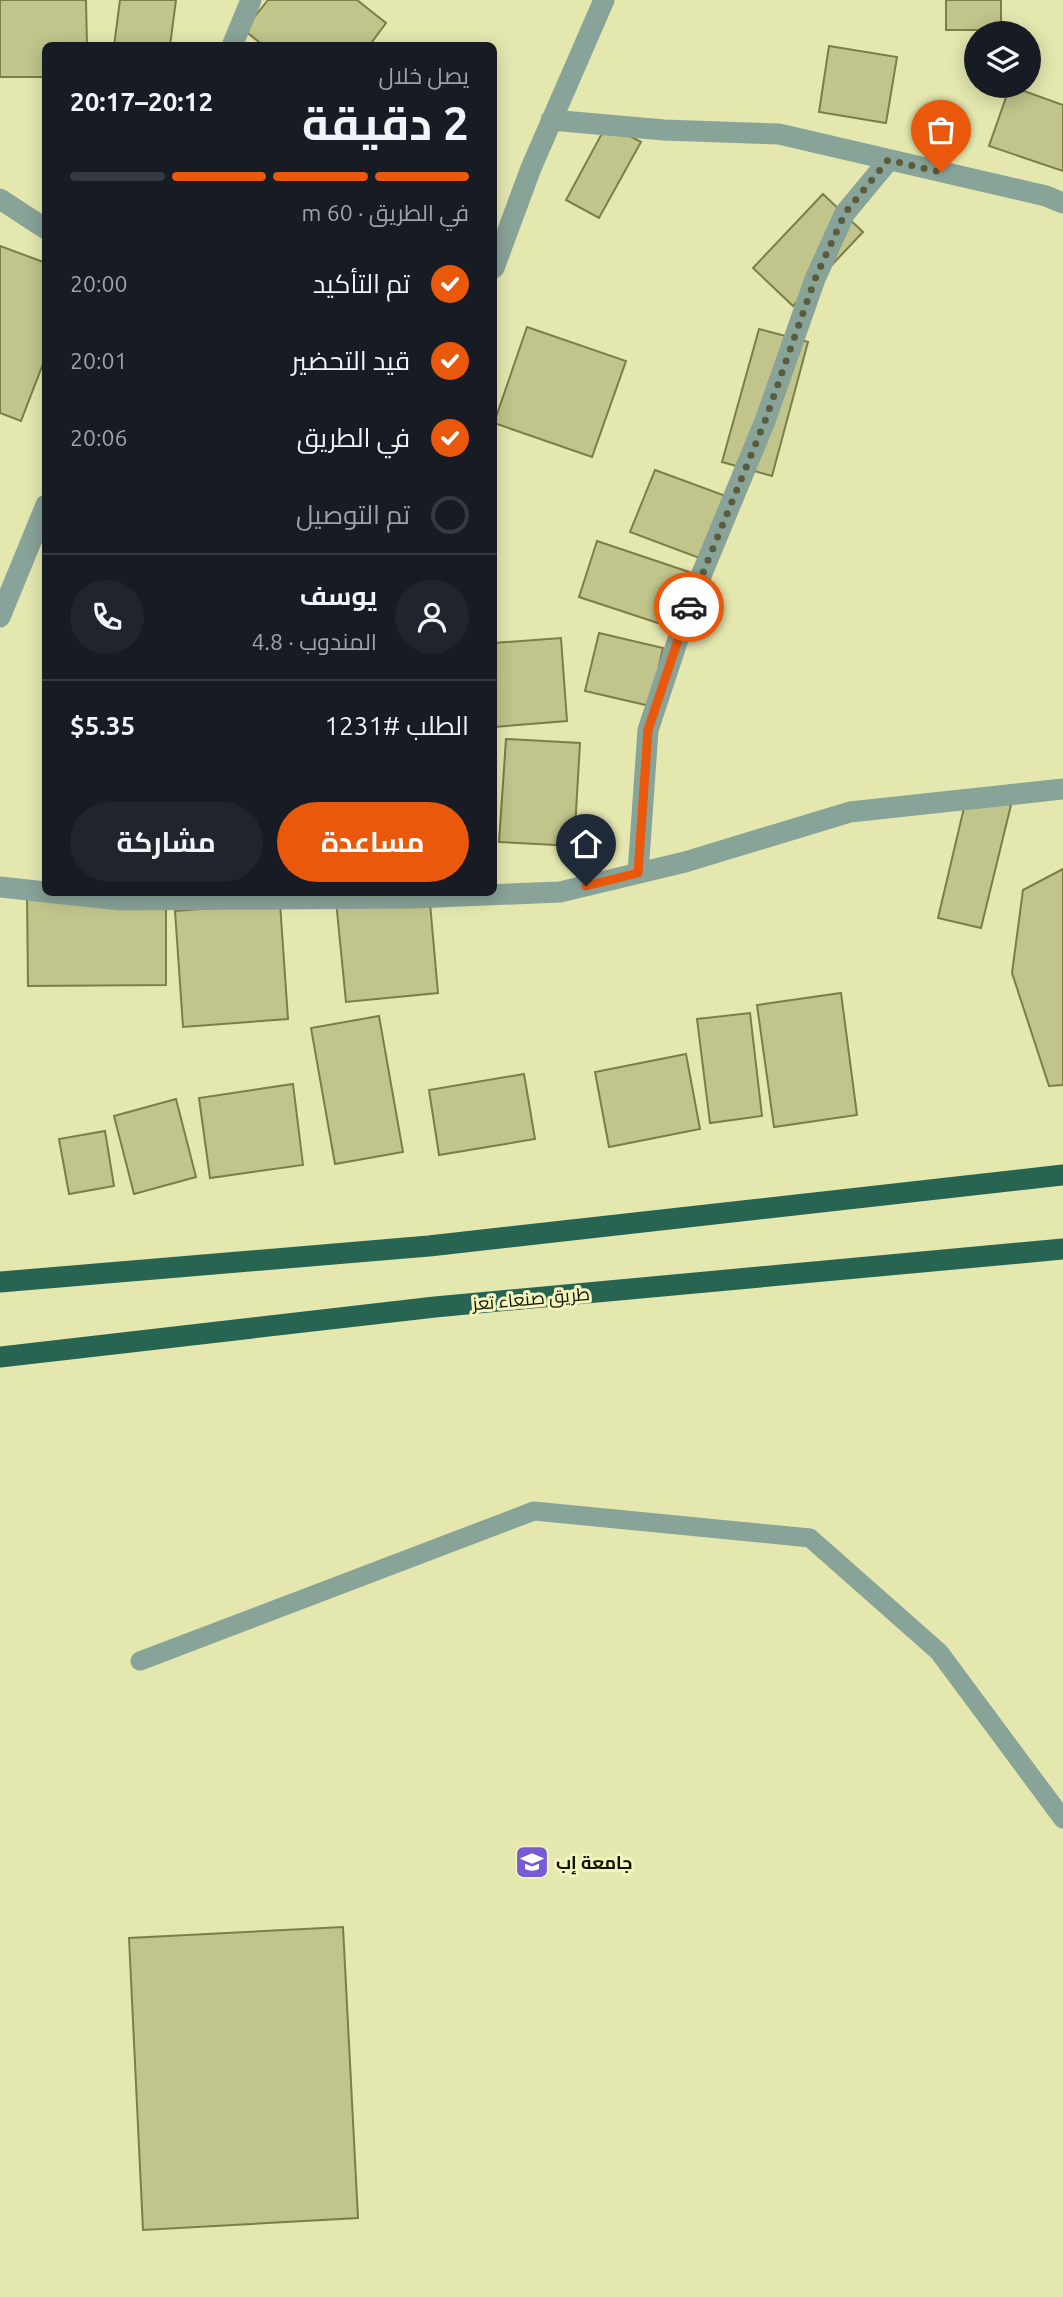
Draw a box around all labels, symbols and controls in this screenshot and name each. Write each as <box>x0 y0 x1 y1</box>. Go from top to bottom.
map controls <box>964 21 1041 98</box>
button: layers <box>964 21 1041 98</box>
text: يصل خلال <box>378 63 469 88</box>
text: 20:12–20:17 <box>70 87 213 116</box>
text: 2 دقيقة <box>302 97 469 149</box>
pin <box>911 100 971 172</box>
icon: bag <box>922 111 960 149</box>
text: في الطريق · 60 m <box>302 200 469 225</box>
icon: check <box>431 265 469 303</box>
text: تم التأكيد <box>313 269 410 298</box>
text: 20:00 <box>70 271 128 296</box>
icon: check <box>431 342 469 380</box>
text: قيد التحضير <box>292 346 410 375</box>
text: 20:01 <box>70 348 128 373</box>
icon: check <box>431 419 469 457</box>
text: في الطريق <box>297 423 410 452</box>
text: 20:06 <box>70 425 128 450</box>
text: تم التوصيل <box>296 500 410 529</box>
courier <box>654 572 724 642</box>
button: phone <box>70 580 144 654</box>
button: person <box>395 580 469 654</box>
text: يوسف <box>300 581 377 610</box>
icon: car <box>670 588 708 626</box>
text: المندوب · 4.8 <box>251 629 377 654</box>
text: $5.35 <box>70 711 135 740</box>
text: الطلب #1231 <box>324 711 469 740</box>
button: مشاركة <box>70 802 263 882</box>
button: مساعدة <box>277 802 469 882</box>
pin <box>556 814 616 886</box>
icon: home <box>567 825 605 863</box>
street label: طريق صنعاء تعز <box>471 1283 591 1316</box>
school or university icon: جامعة إب <box>513 1843 551 1881</box>
place label: جامعة إب <box>556 1852 633 1875</box>

